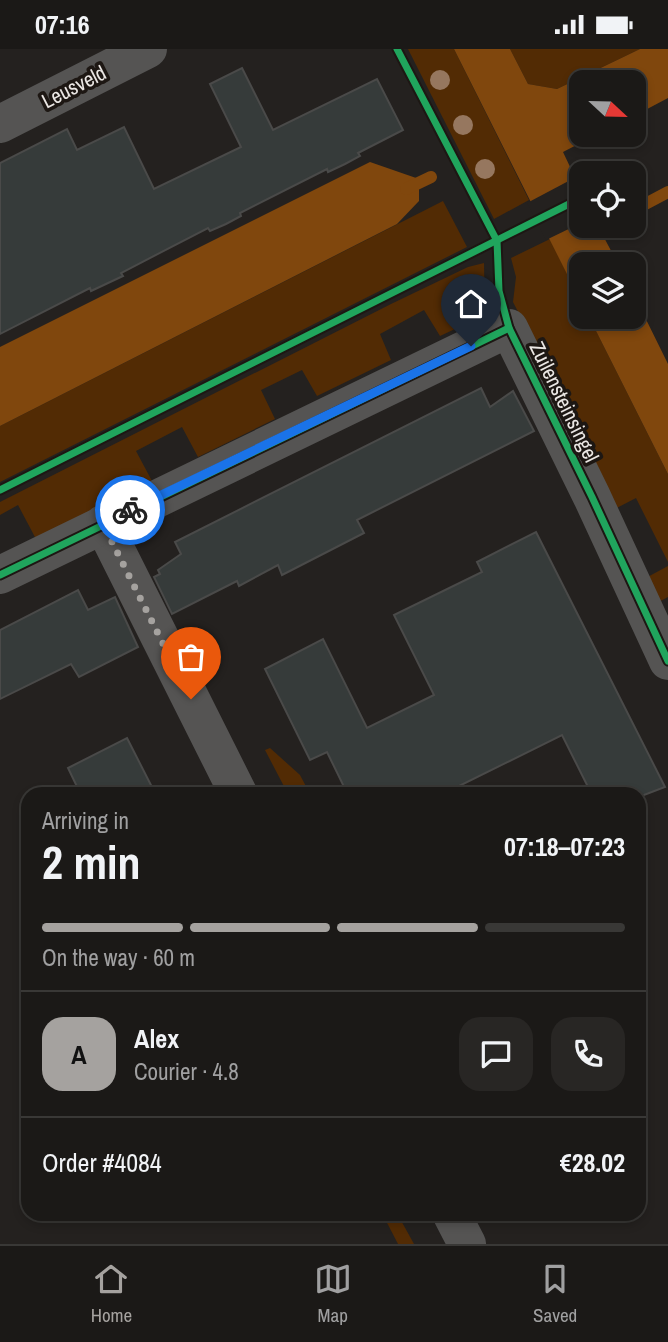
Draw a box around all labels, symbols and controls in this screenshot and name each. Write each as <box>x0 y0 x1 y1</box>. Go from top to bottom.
text: 07:16 <box>35 7 90 42</box>
street label: Leusveld <box>36 58 111 115</box>
north arrow <box>569 70 646 147</box>
map controls <box>569 70 646 329</box>
button: locate <box>569 161 646 238</box>
button: layers <box>569 252 646 329</box>
pin <box>441 274 501 346</box>
icon: home <box>452 285 490 323</box>
street label: Zuilensteinsingel <box>523 336 606 467</box>
courier <box>95 475 165 545</box>
icon: bike <box>111 491 149 529</box>
pin <box>161 627 221 699</box>
icon: bag <box>172 638 210 676</box>
text: Arriving in <box>42 805 129 836</box>
text: 07:18–07:23 <box>504 829 625 864</box>
text: 2 min <box>42 831 141 893</box>
text: On the way · 60 m <box>42 942 195 973</box>
button: chat <box>459 1017 533 1091</box>
button: phone <box>551 1017 625 1091</box>
text: Alex <box>134 1021 179 1056</box>
text: A <box>71 1037 87 1072</box>
text: Courier · 4.8 <box>134 1056 239 1087</box>
text: Order #4084 <box>42 1145 162 1180</box>
text: €28.02 <box>560 1145 625 1180</box>
tab: Home <box>91 1260 132 1328</box>
tab: Map <box>314 1260 352 1328</box>
tab: Saved <box>533 1260 577 1328</box>

